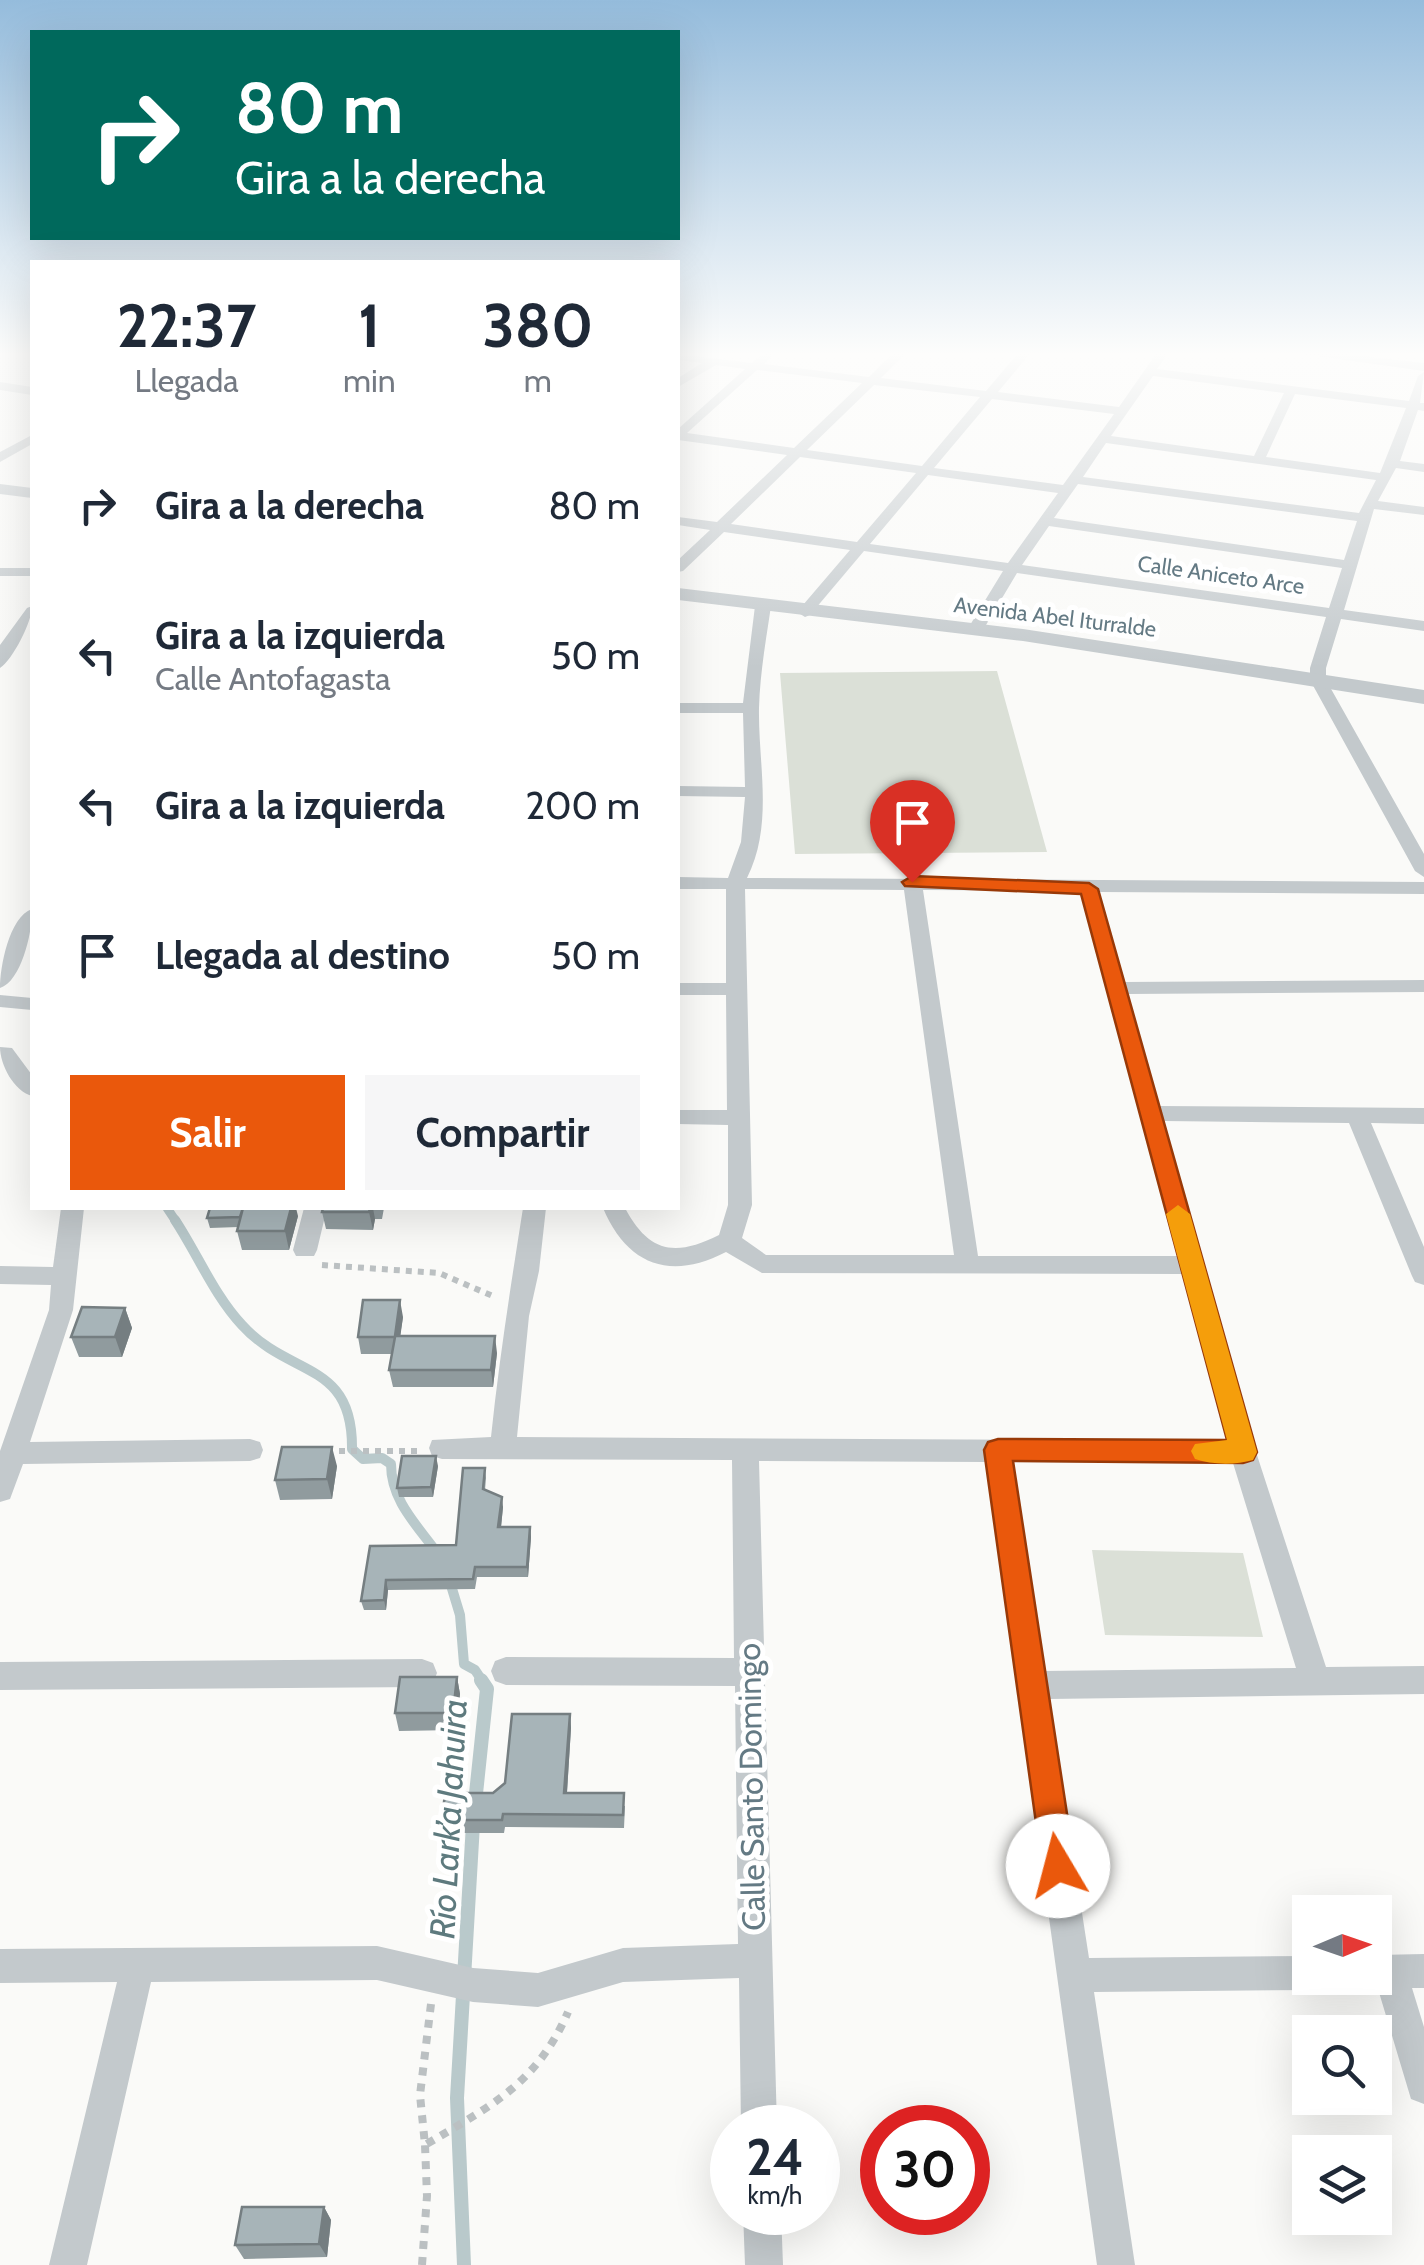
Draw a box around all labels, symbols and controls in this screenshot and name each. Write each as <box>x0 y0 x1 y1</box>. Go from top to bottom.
text: 80 m <box>235 65 403 151</box>
icon: right <box>70 70 200 200</box>
text: Gira a la derecha <box>235 151 545 205</box>
text: 22:37 <box>117 289 256 362</box>
text: 1 <box>358 289 380 362</box>
text: 380 <box>482 289 593 362</box>
text: Llegada <box>134 361 239 400</box>
text: min <box>343 361 396 400</box>
text: m <box>524 361 552 400</box>
icon: right <box>70 478 125 533</box>
text: Gira a la derecha <box>155 482 424 529</box>
text: 80 m <box>549 482 640 529</box>
street label: Calle Aniceto Arce <box>1136 550 1306 600</box>
street label: Avenida Abel Iturralde <box>952 591 1158 643</box>
text: Gira a la izquierda <box>155 612 445 659</box>
icon: left <box>70 628 125 683</box>
text: 50 m <box>551 632 640 679</box>
text: Calle Antofagasta <box>155 659 391 698</box>
icon: left <box>70 778 125 833</box>
pin <box>870 780 955 883</box>
text: Gira a la izquierda <box>155 782 445 829</box>
text: 200 m <box>525 782 640 829</box>
icon: arrive <box>885 795 940 850</box>
icon: arrive <box>70 928 125 983</box>
text: Llegada al destino <box>155 932 450 979</box>
text: 50 m <box>551 932 640 979</box>
button: Salir <box>70 1075 345 1190</box>
button: Compartir <box>365 1075 640 1190</box>
street label: Calle Santo Domingo <box>729 1643 773 1931</box>
water label: Río Lark’a Jahuira <box>420 1698 476 1940</box>
position arrow <box>1006 1814 1110 1918</box>
north arrow <box>1292 1895 1392 1995</box>
map controls <box>1292 1895 1392 2235</box>
button: search <box>1292 2015 1392 2115</box>
speed limit sign: 30 <box>860 2105 990 2235</box>
text: 24 <box>746 2127 804 2188</box>
button: layers <box>1292 2135 1392 2235</box>
text: km/h <box>748 2180 802 2210</box>

